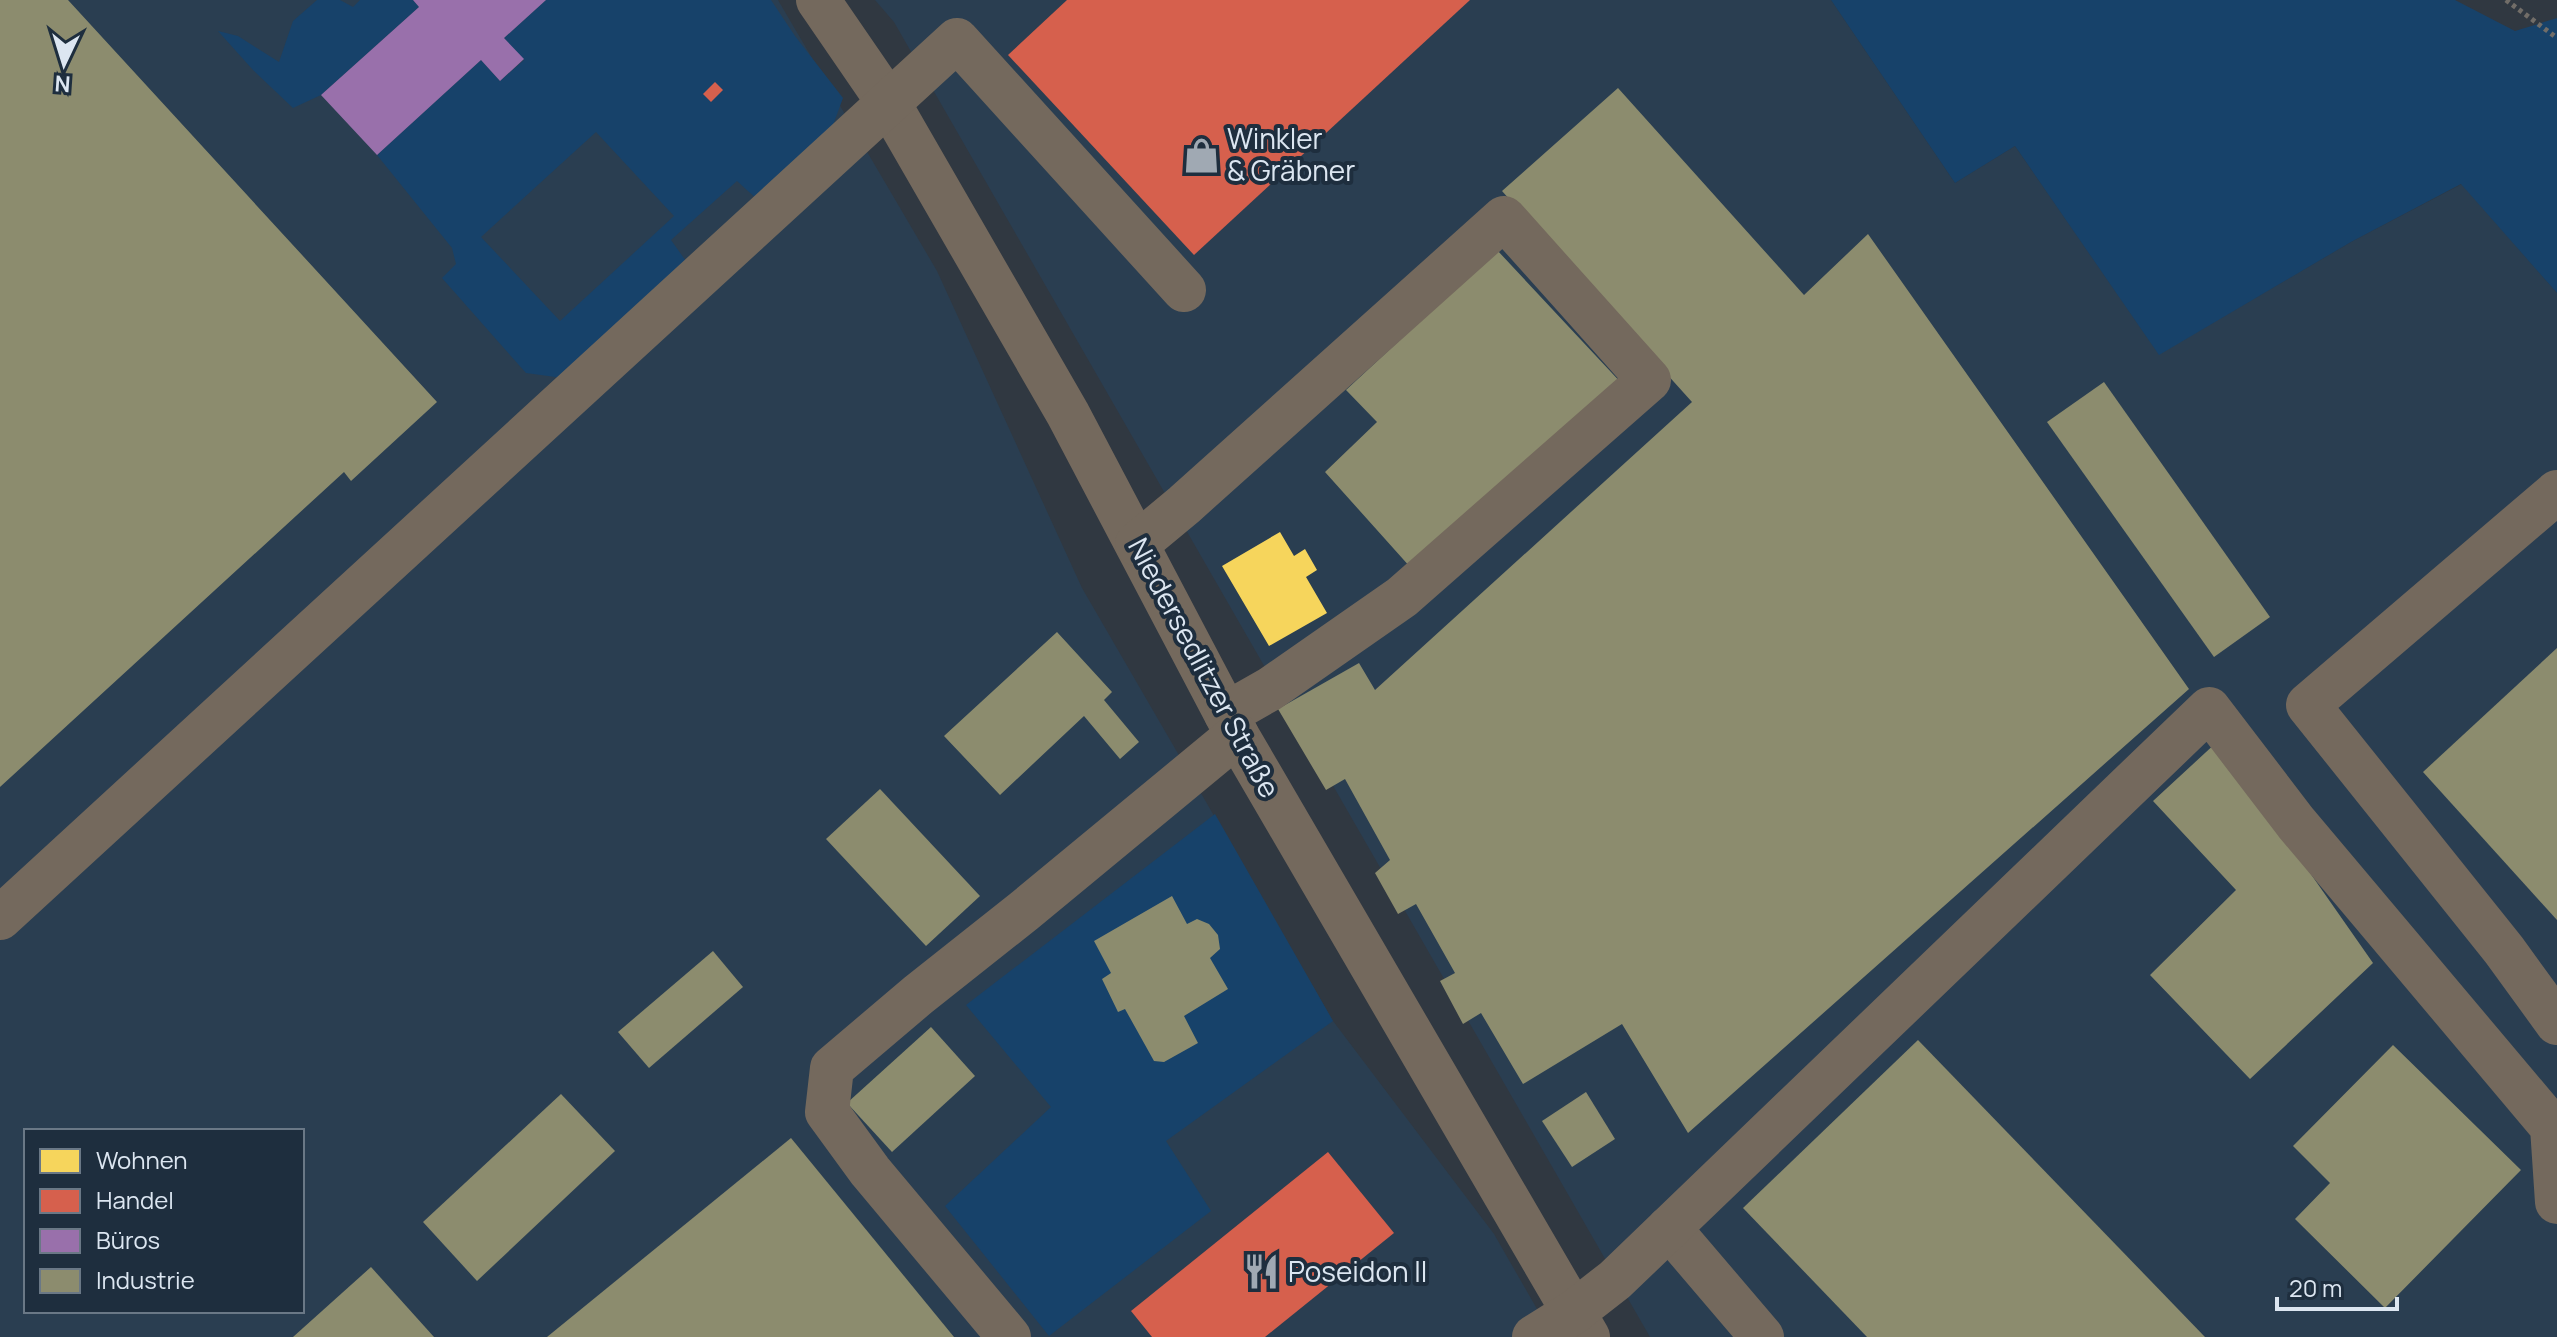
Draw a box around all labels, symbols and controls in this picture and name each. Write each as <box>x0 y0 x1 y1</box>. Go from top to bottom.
north arrow <box>24 24 104 104</box>
text: N <box>54 68 72 99</box>
place label: Winkler & Gräbner <box>1227 119 1355 189</box>
shop icon: Winkler & Gräbner <box>1182 136 1220 174</box>
street label: Niedersedlitzer Straße <box>1120 531 1289 804</box>
legend <box>24 1129 304 1313</box>
text: Wohnen <box>96 1143 188 1176</box>
text: Handel <box>96 1183 174 1216</box>
text: Büros <box>96 1223 160 1256</box>
place label: Poseidon II <box>1288 1252 1427 1290</box>
restaurant icon: Poseidon II <box>1243 1253 1281 1291</box>
scale bar <box>2277 1261 2397 1311</box>
text: Industrie <box>96 1263 195 1296</box>
text: 20 m <box>2289 1271 2342 1304</box>

